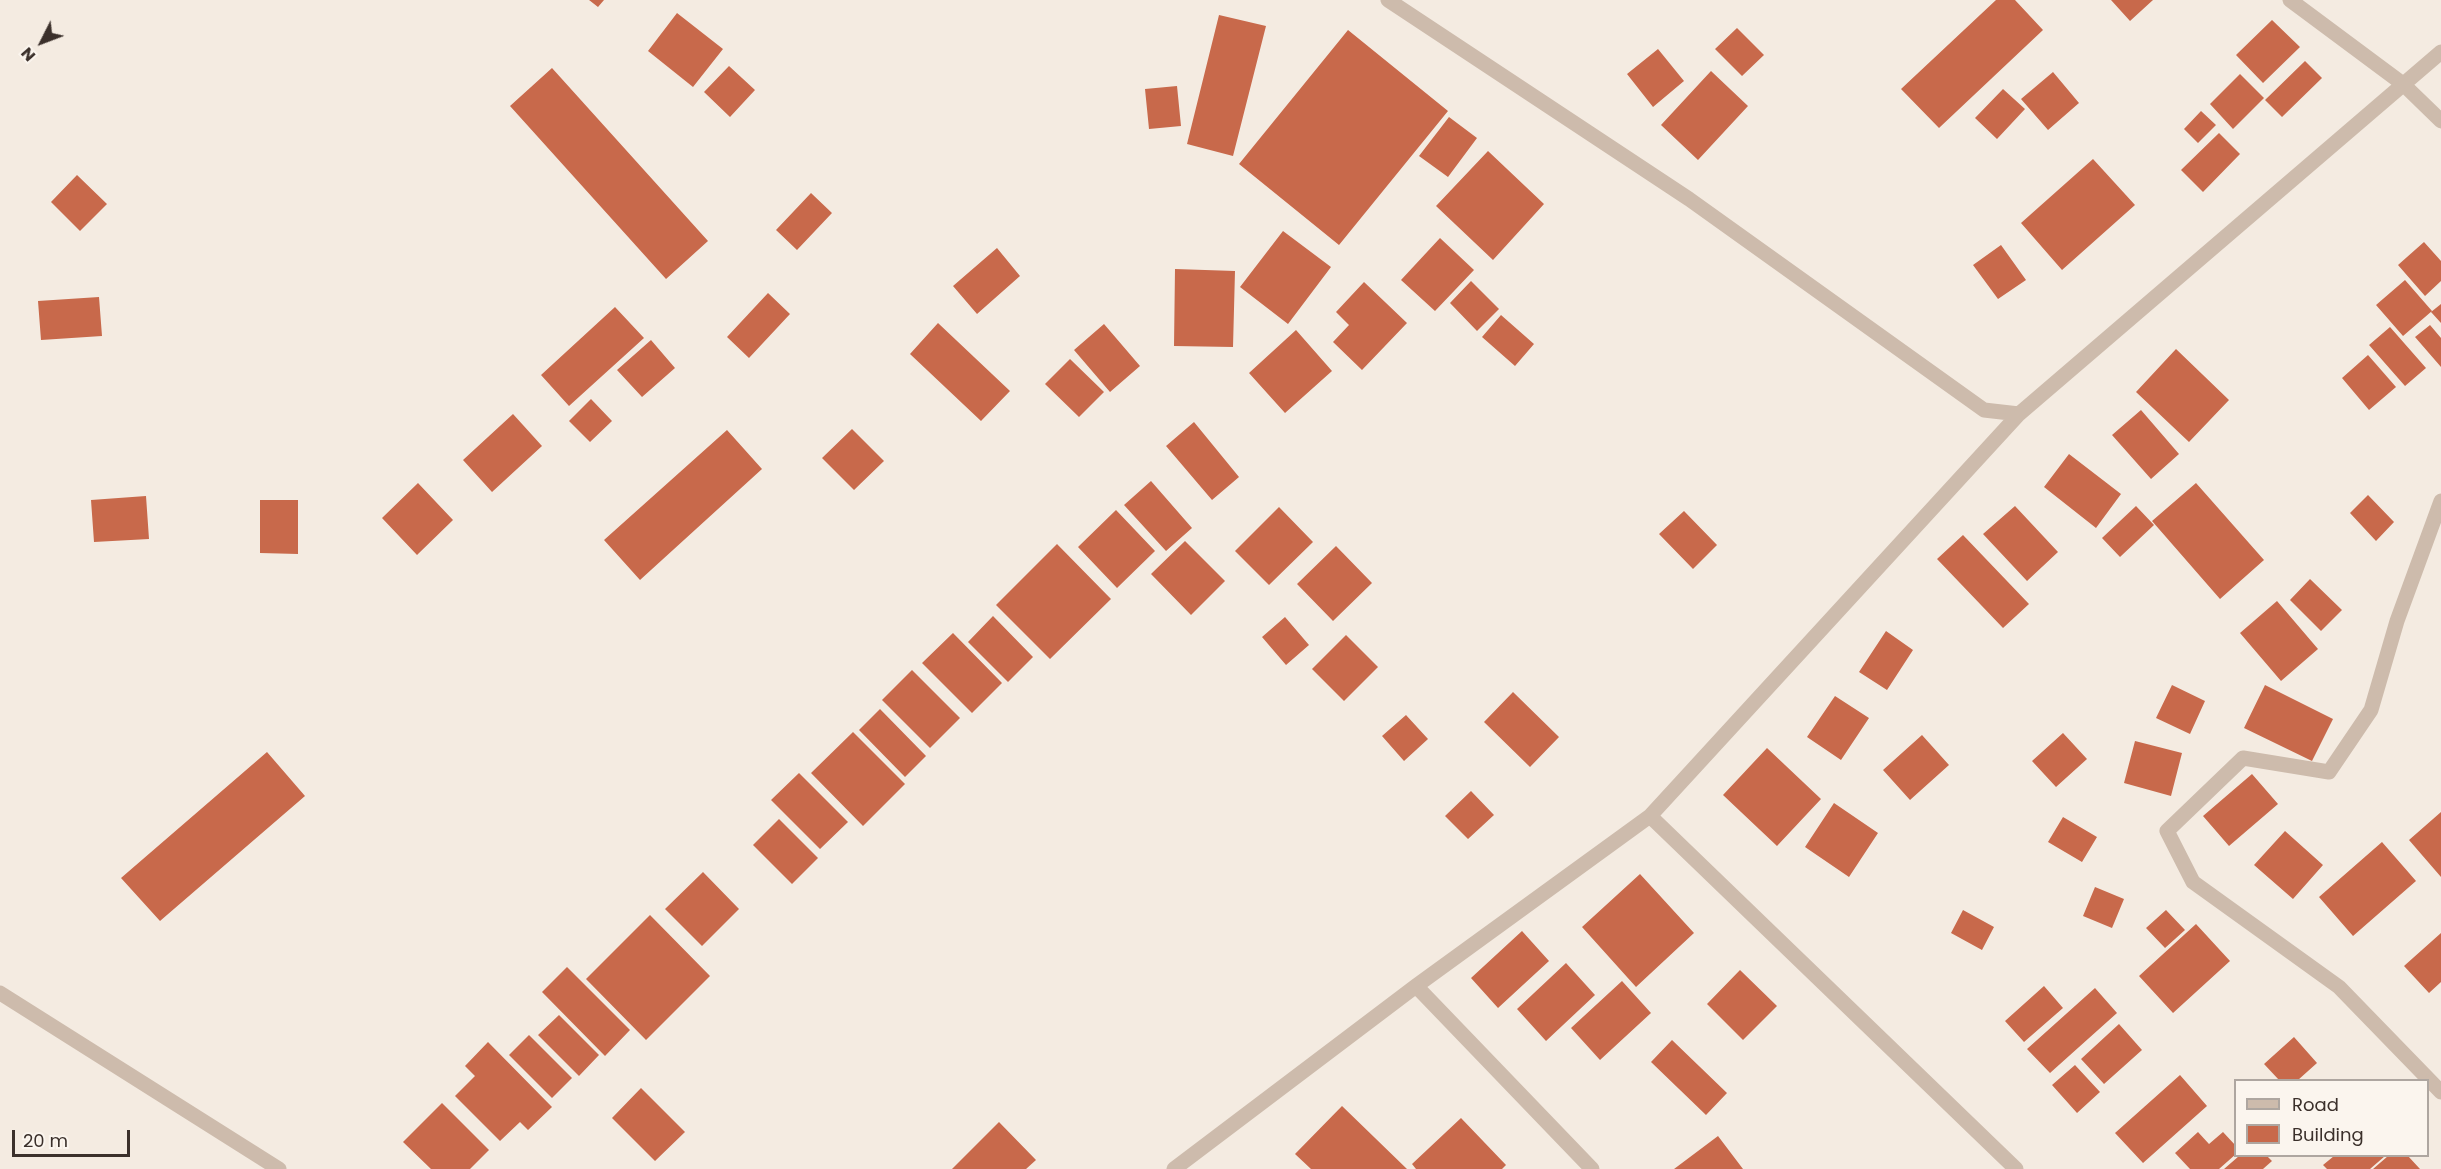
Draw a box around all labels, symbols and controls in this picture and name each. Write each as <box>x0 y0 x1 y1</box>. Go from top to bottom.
north arrow <box>12 12 72 72</box>
text: N <box>16 42 41 67</box>
legend <box>2234 1079 2429 1157</box>
text: Road <box>2292 1092 2339 1117</box>
scale bar <box>15 1118 134 1156</box>
text: Building <box>2292 1122 2364 1147</box>
text: 20 m <box>23 1128 68 1153</box>

